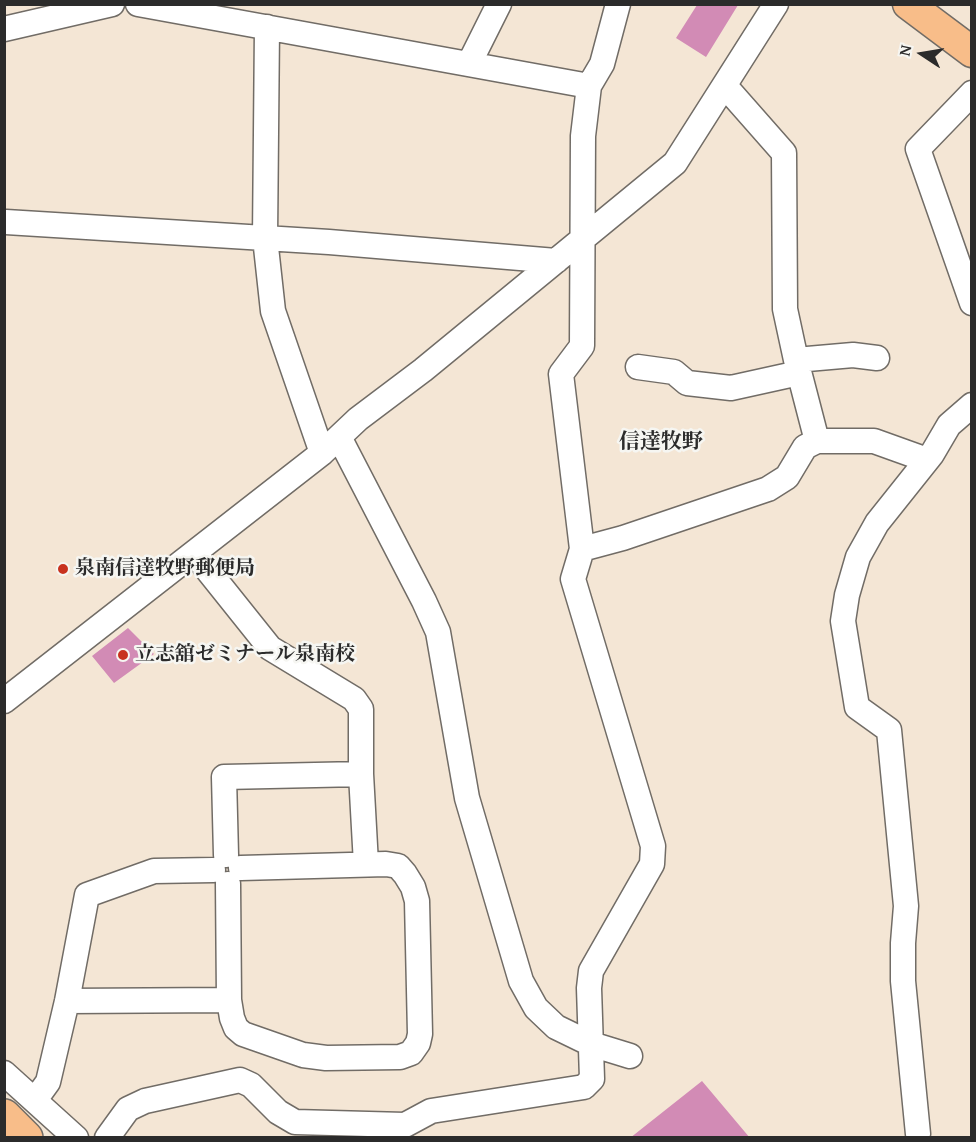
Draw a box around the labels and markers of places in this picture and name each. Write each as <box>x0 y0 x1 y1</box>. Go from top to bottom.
place label: 泉南信達牧野郵便局 <box>75 557 255 581</box>
marker: 泉南信達牧野郵便局 <box>56 562 70 576</box>
place label: 立志舘ゼミナール泉南校 <box>135 643 355 667</box>
marker: 立志舘ゼミナール泉南校 <box>116 648 130 662</box>

